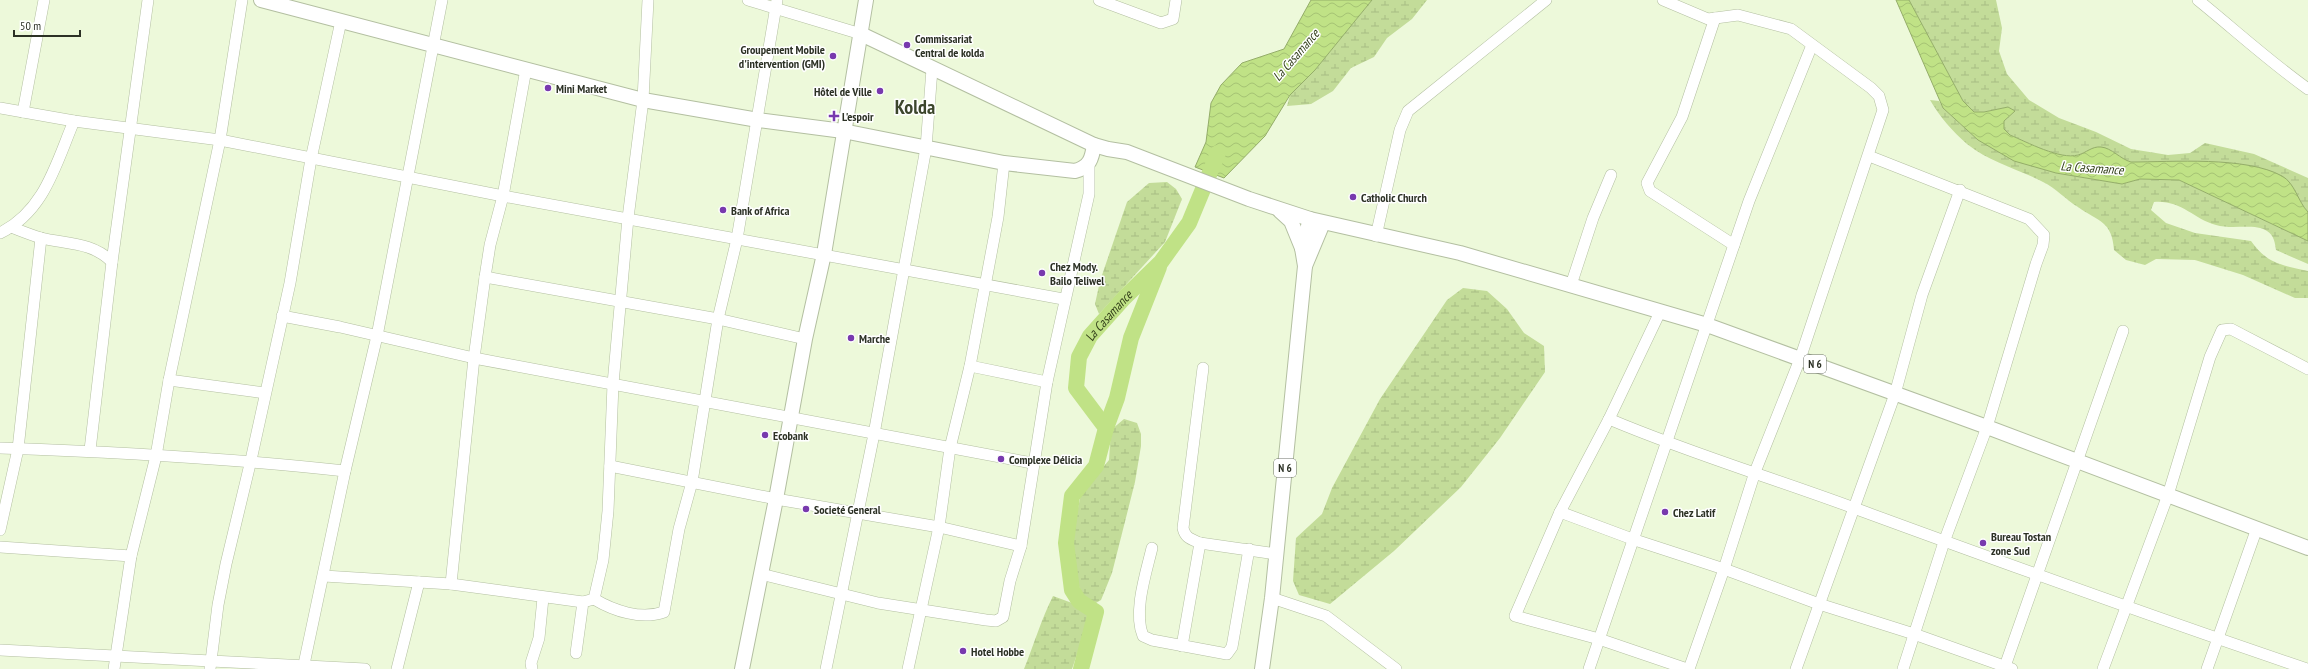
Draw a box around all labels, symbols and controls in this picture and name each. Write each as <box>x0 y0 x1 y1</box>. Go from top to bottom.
scale bar <box>14 12 80 38</box>
text: 50 m <box>20 18 41 33</box>
water label: La Casamance <box>1269 24 1324 84</box>
place label: Commissariat Central de kolda <box>915 31 984 60</box>
marker: Commissariat Central de kolda <box>902 40 912 50</box>
place label: Groupement Mobile d'intervention (GMI) <box>739 42 825 71</box>
marker: Groupement Mobile d'intervention (GMI) <box>828 51 838 61</box>
place label: Mini Market <box>556 81 608 96</box>
marker: Mini Market <box>543 83 553 93</box>
place label: Hôtel de Ville <box>814 84 872 99</box>
marker: Hôtel de Ville <box>875 86 885 96</box>
district label: Kolda <box>895 94 935 120</box>
place label: L'espoir <box>842 109 874 124</box>
marker: L'espoir <box>829 111 839 121</box>
water label: La Casamance <box>2060 157 2126 179</box>
place label: Catholic Church <box>1361 190 1427 205</box>
marker: Catholic Church <box>1348 192 1358 202</box>
place label: Bank of Africa <box>731 203 789 218</box>
marker: Bank of Africa <box>718 205 728 215</box>
place label: Chez Mody. Bailo Teliwel <box>1050 259 1104 288</box>
marker: Chez Mody. Bailo Teliwel <box>1037 268 1047 278</box>
water label: La Casamance <box>1081 285 1137 344</box>
place label: Marche <box>859 331 890 346</box>
marker: Marche <box>846 333 856 343</box>
road number: N 6 <box>1804 355 1826 373</box>
place label: Ecobank <box>773 428 808 443</box>
marker: Ecobank <box>760 430 770 440</box>
place label: Complexe Délicia <box>1009 452 1082 467</box>
marker: Complexe Délicia <box>996 454 1006 464</box>
road number: N 6 <box>1274 459 1296 477</box>
place label: Societé General <box>814 502 881 517</box>
marker: Societé General <box>801 504 811 514</box>
place label: Chez Latif <box>1673 505 1716 520</box>
marker: Chez Latif <box>1660 507 1670 517</box>
place label: Bureau Tostan zone Sud <box>1991 529 2051 558</box>
marker: Bureau Tostan zone Sud <box>1978 538 1988 548</box>
place label: Hotel Hobbe <box>971 644 1024 659</box>
marker: Hotel Hobbe <box>958 646 968 656</box>

